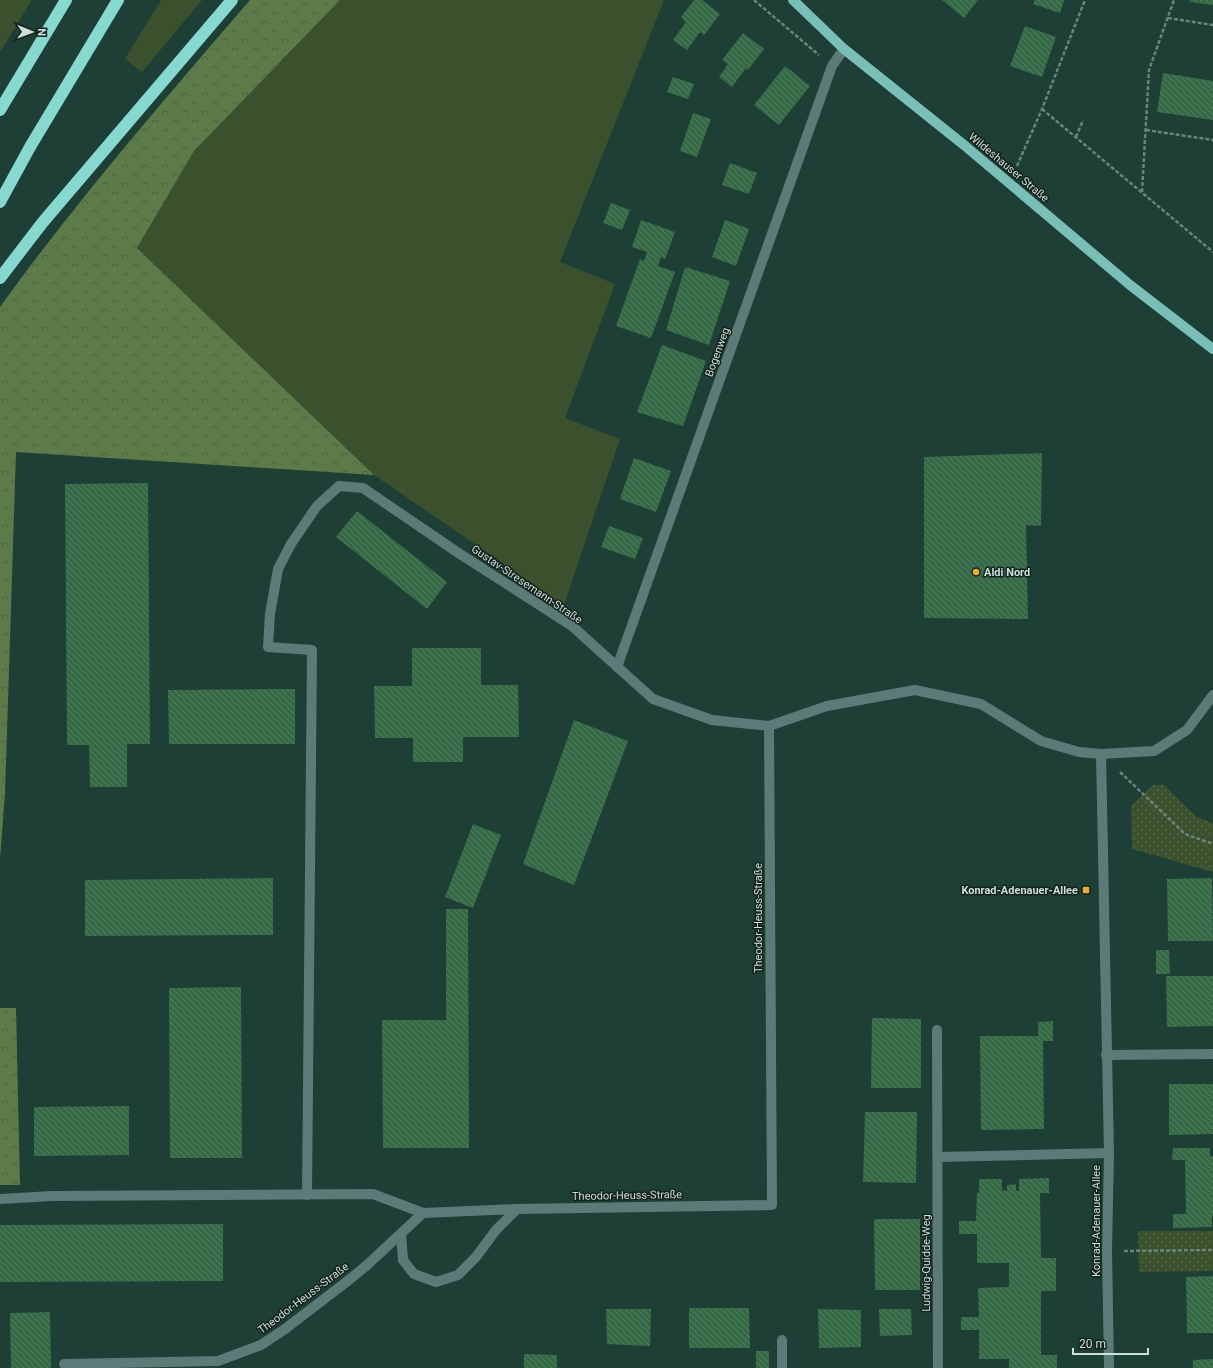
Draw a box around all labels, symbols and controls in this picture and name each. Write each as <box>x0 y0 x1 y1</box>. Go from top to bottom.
north arrow <box>12 12 52 52</box>
text: N <box>35 28 48 36</box>
street label: Wildeshauser Straße <box>966 130 1052 205</box>
street label: Bogenweg <box>703 326 732 379</box>
street label: Gustav-Stresemann-Straße <box>469 542 585 627</box>
place label: Aldi Nord <box>984 566 1030 579</box>
marker: Aldi Nord <box>971 567 981 577</box>
street label: Theodor-Heuss-Straße <box>752 863 765 973</box>
place label: Konrad-Adenauer-Allee <box>961 884 1078 897</box>
marker: Konrad-Adenauer-Allee <box>1081 885 1091 895</box>
street label: Konrad-Adenauer-Allee <box>1090 1165 1103 1277</box>
street label: Theodor-Heuss-Straße <box>572 1188 682 1203</box>
street label: Ludwig-Quidde-Weg <box>920 1214 933 1312</box>
street label: Theodor-Heuss-Straße <box>255 1260 351 1337</box>
scale bar <box>1073 1330 1148 1356</box>
text: 20 m <box>1079 1337 1106 1351</box>

